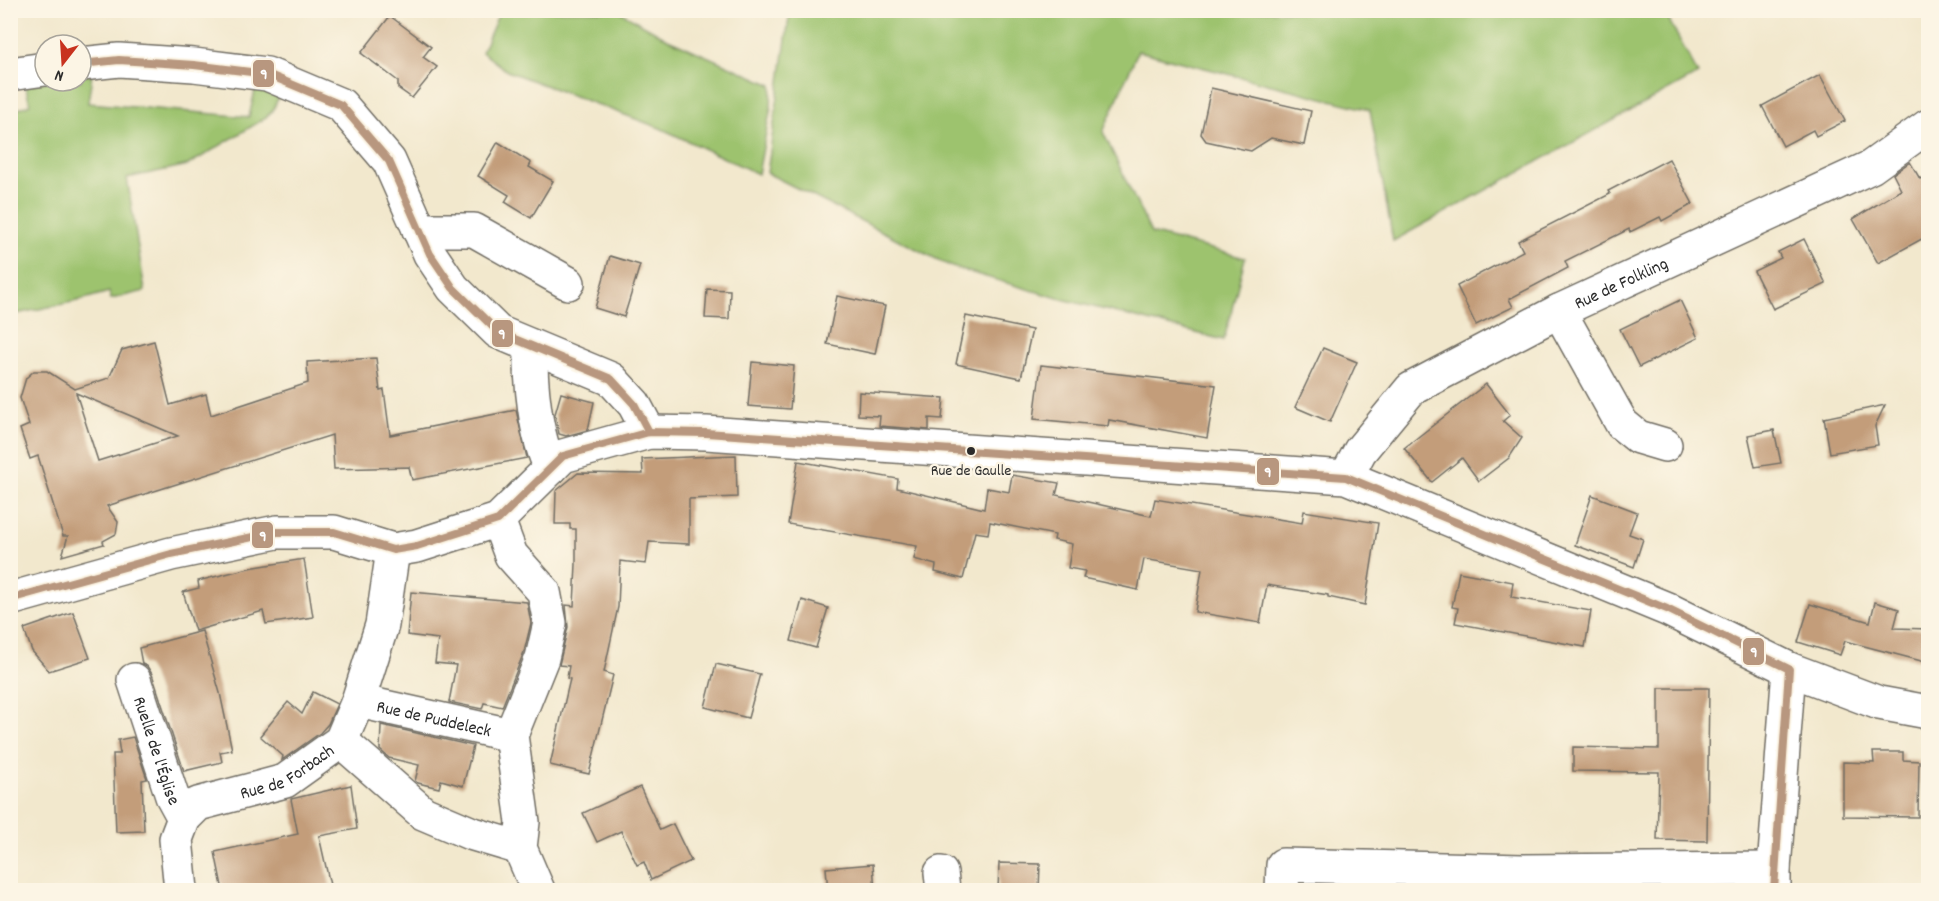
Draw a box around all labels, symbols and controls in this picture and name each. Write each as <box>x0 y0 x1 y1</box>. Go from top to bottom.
north arrow <box>33 33 93 93</box>
line badge: 9 <box>252 59 275 88</box>
text: N <box>52 63 66 87</box>
text: 9 <box>260 64 268 87</box>
street label: Rue de Folkling <box>1571 252 1673 317</box>
line badge: 9 <box>491 319 514 348</box>
text: 9 <box>498 324 506 347</box>
marker: Rue de Gaulle <box>965 445 977 457</box>
line badge: 9 <box>1256 457 1280 486</box>
place label: Rue de Gaulle <box>931 460 1011 483</box>
text: 9 <box>1264 462 1272 485</box>
line badge: 9 <box>251 521 274 549</box>
text: 9 <box>259 526 267 549</box>
line badge: 9 <box>1742 637 1765 666</box>
text: 9 <box>1750 642 1758 665</box>
street label: Ruelle de l'Église <box>125 694 185 810</box>
street label: Rue de Puddeleck <box>374 695 493 745</box>
street label: Rue de Forbach <box>238 740 340 807</box>

